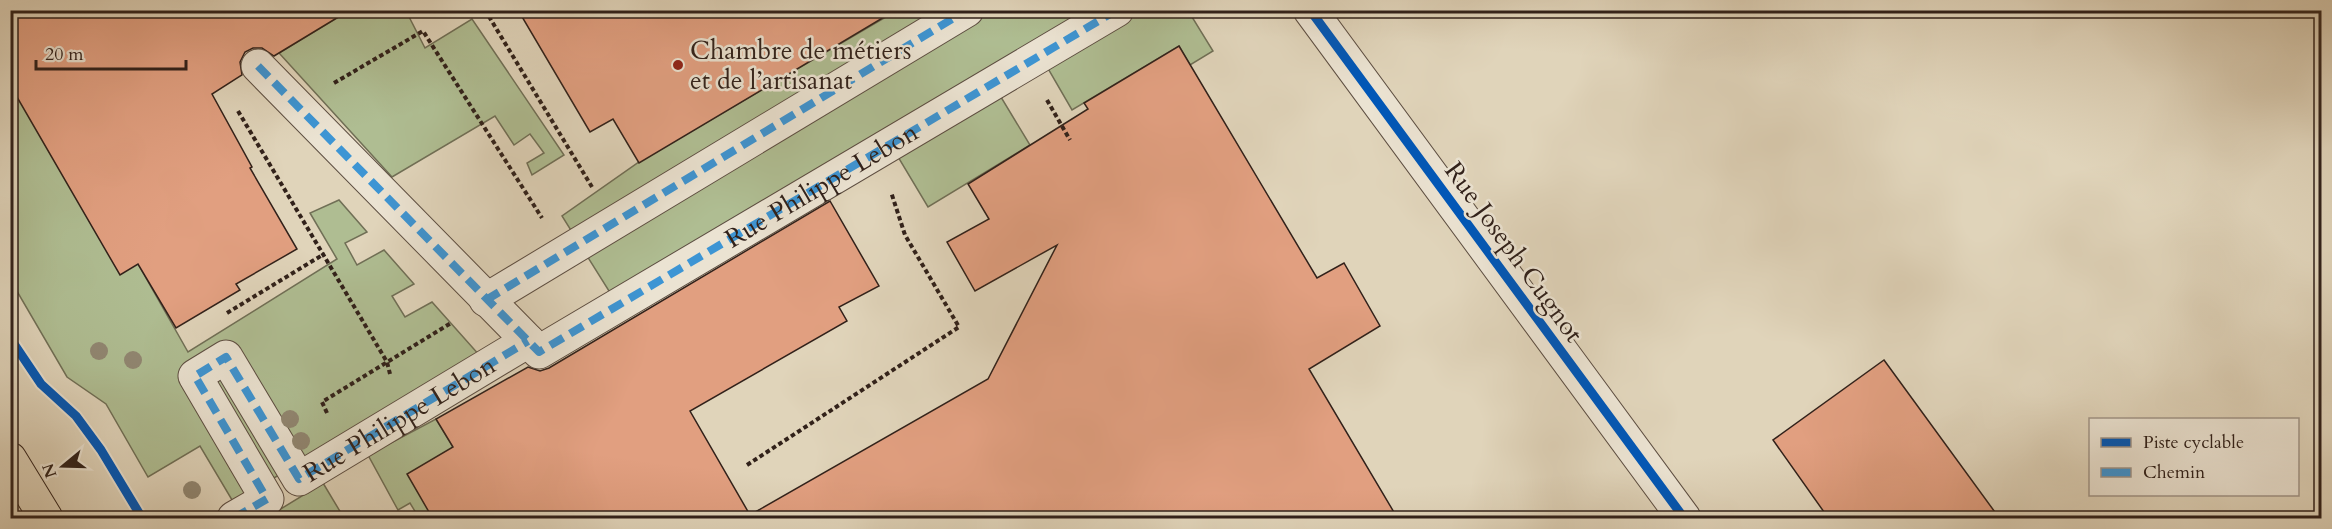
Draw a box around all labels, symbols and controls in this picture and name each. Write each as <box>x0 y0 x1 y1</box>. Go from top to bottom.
scale bar <box>36 33 186 71</box>
place label: Chambre de métiers et de l’artisanat <box>690 33 912 98</box>
text: 20 m <box>45 42 84 67</box>
marker: Chambre de métiers et de l’artisanat <box>671 58 685 72</box>
street label: Rue Philippe Lebon <box>718 114 925 256</box>
street label: Rue Joseph Cugnot <box>1437 155 1591 349</box>
street label: Rue Philippe Lebon <box>296 347 502 490</box>
legend <box>2089 418 2299 496</box>
text: Piste cyclable <box>2143 430 2244 455</box>
north arrow <box>33 436 93 496</box>
text: N <box>37 460 62 481</box>
text: Chemin <box>2143 460 2206 485</box>

